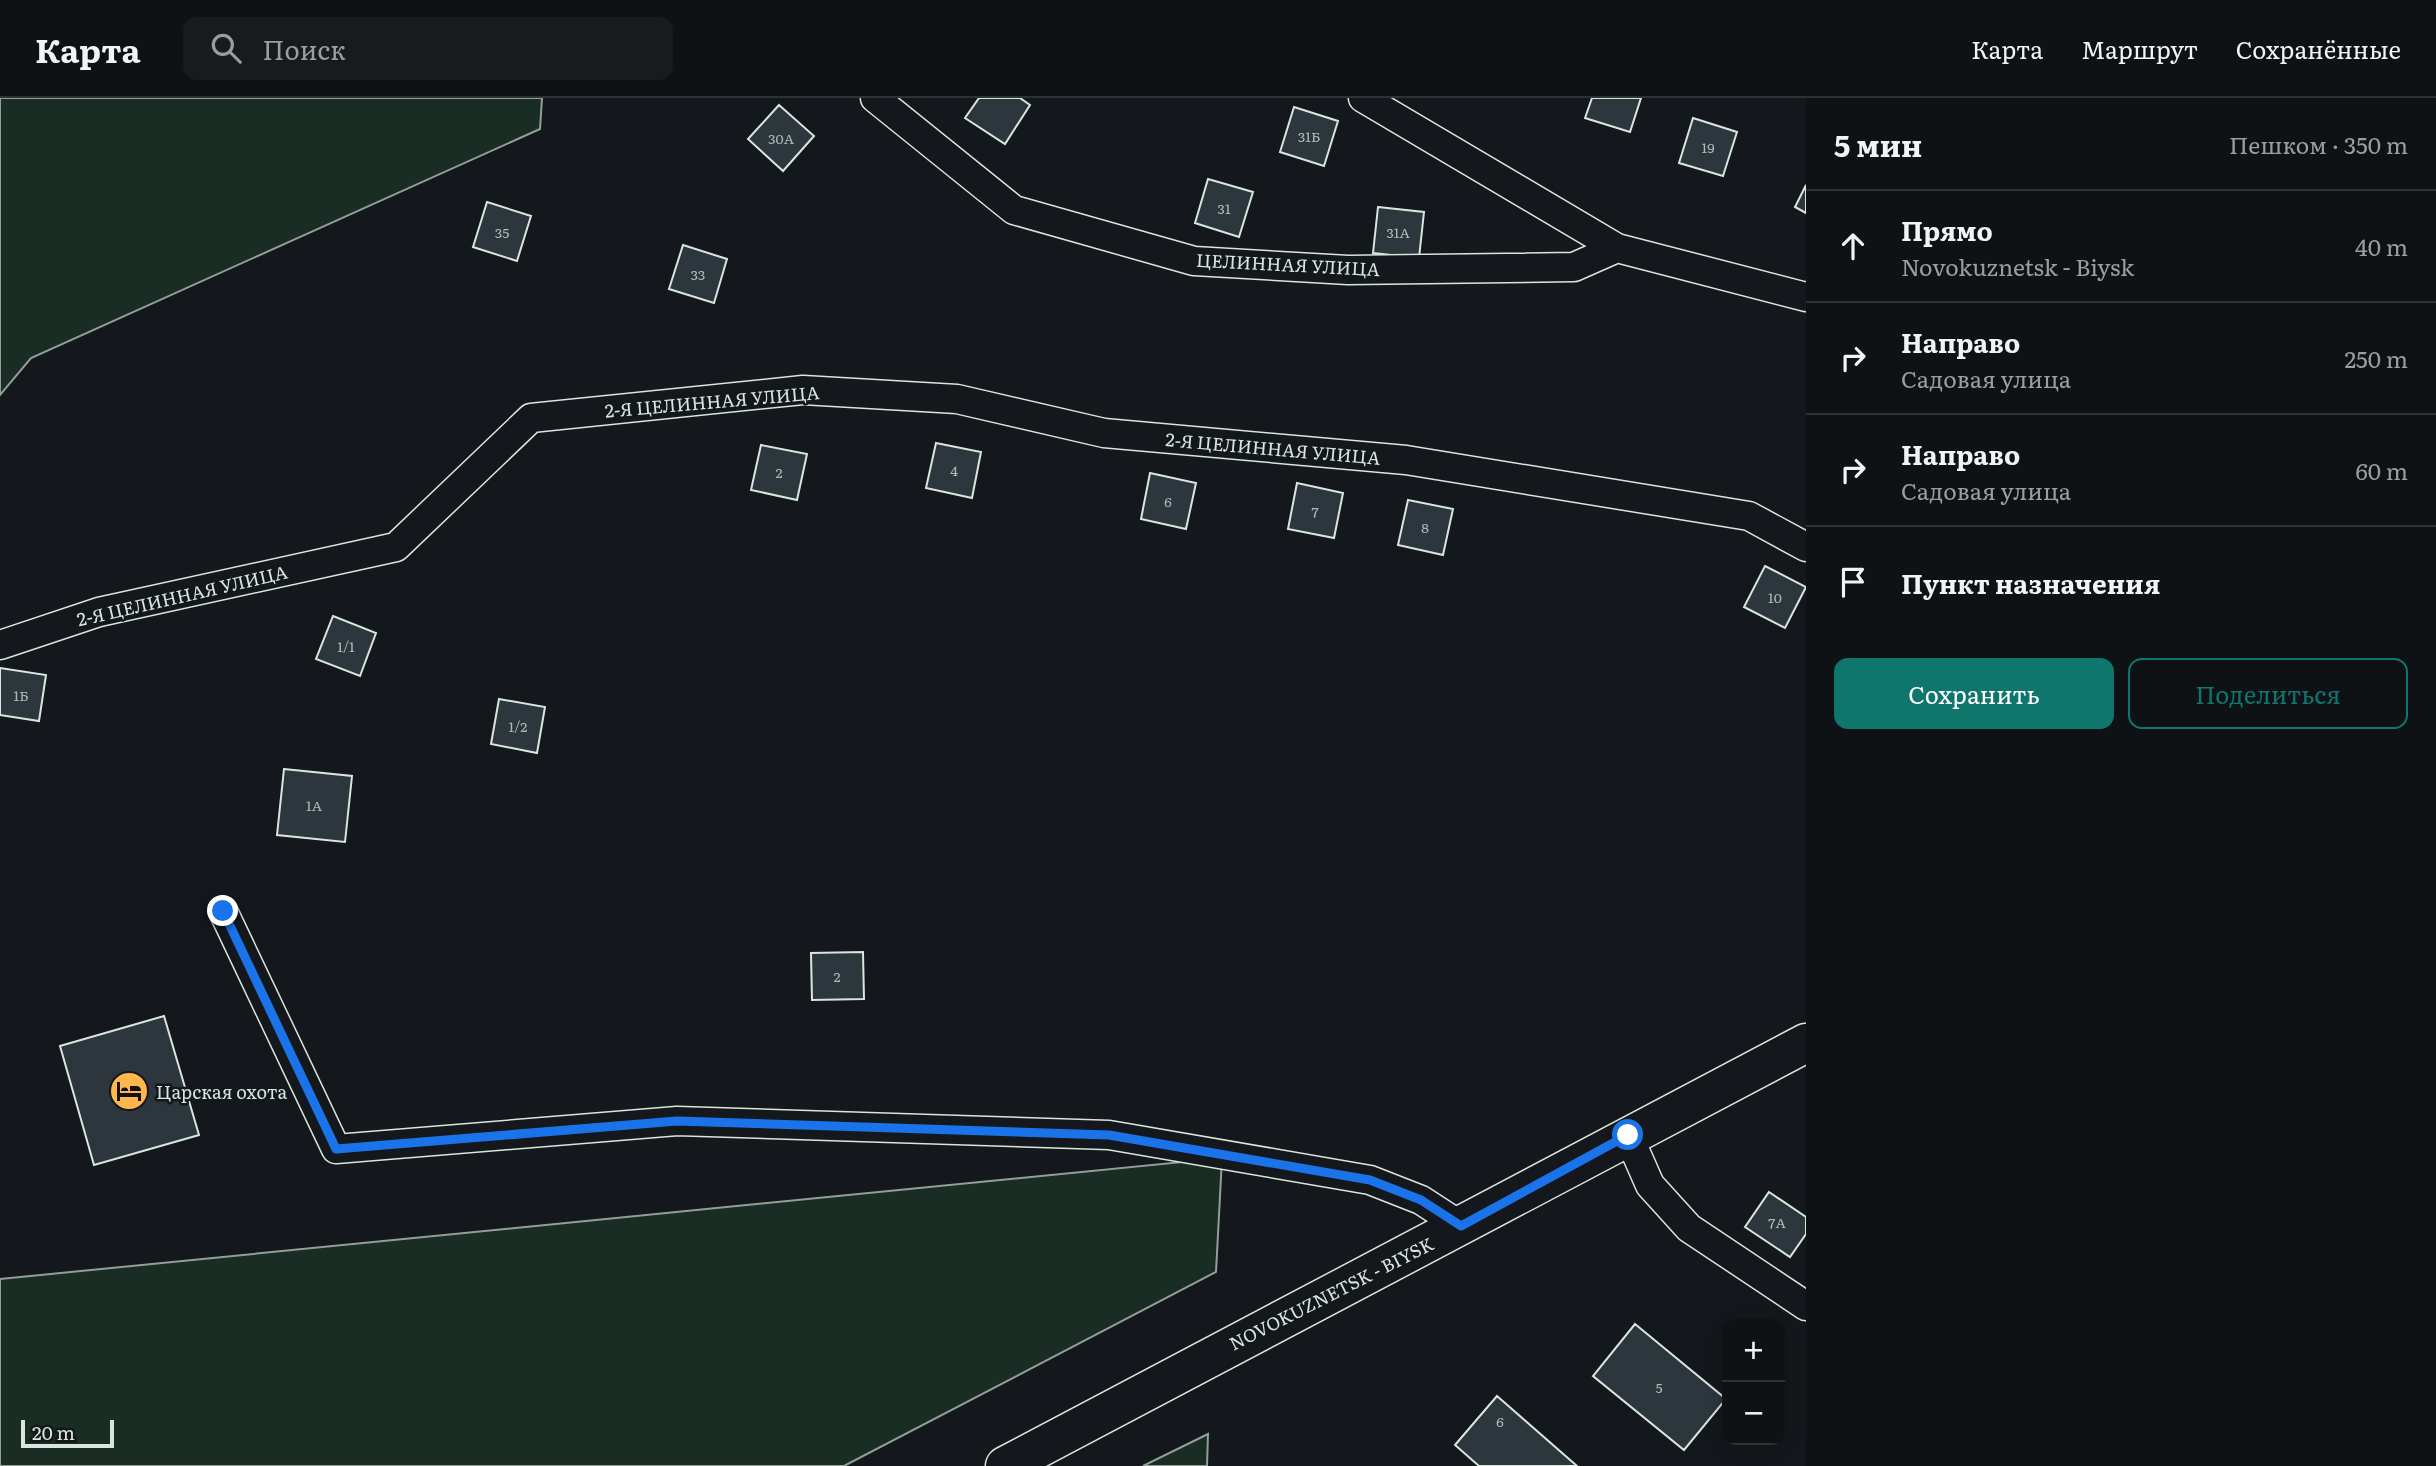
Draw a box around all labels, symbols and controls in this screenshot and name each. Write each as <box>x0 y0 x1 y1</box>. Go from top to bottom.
search box <box>183 17 673 80</box>
text: Карта <box>35 24 141 73</box>
icon: search <box>207 29 245 67</box>
text: Поиск <box>263 29 346 68</box>
text: Карта <box>1971 31 2043 66</box>
text: Маршрут <box>2081 31 2198 66</box>
text: Сохранённые <box>2236 31 2401 66</box>
text: 5 мин <box>1834 122 1922 166</box>
house number: 31Б <box>1298 126 1320 146</box>
text: Пешком · 350 m <box>2229 127 2408 161</box>
house number: 30А <box>768 128 795 148</box>
house number: 19 <box>1701 137 1715 157</box>
house number: 31 <box>1217 198 1231 218</box>
text: Прямо <box>1901 210 1993 249</box>
house number: 35 <box>495 222 509 242</box>
house number: 31А <box>1386 222 1410 242</box>
icon: ahead <box>1834 227 1872 265</box>
text: 40 m <box>2355 229 2408 263</box>
street label: ЦЕЛИННАЯ УЛИЦА <box>1195 246 1381 282</box>
text: Novokuznetsk - Biysk <box>1901 249 2134 283</box>
house number: 33 <box>691 264 705 284</box>
text: Направо <box>1901 322 2020 361</box>
icon: right <box>1834 339 1872 377</box>
text: 250 m <box>2344 341 2408 375</box>
text: Садовая улица <box>1901 361 2071 395</box>
street label: 2-Я ЦЕЛИННАЯ УЛИЦА <box>604 378 820 424</box>
street label: 2-Я ЦЕЛИННАЯ УЛИЦА <box>1165 425 1381 471</box>
text: Направо <box>1901 434 2020 473</box>
icon: right <box>1834 451 1872 489</box>
text: 60 m <box>2355 453 2408 487</box>
house number: 4 <box>950 460 958 480</box>
house number: 2 <box>775 462 783 482</box>
text: Садовая улица <box>1901 473 2071 507</box>
house number: 6 <box>1164 491 1172 511</box>
house number: 7 <box>1311 501 1319 521</box>
house number: 8 <box>1421 517 1429 537</box>
street label: 2-Я ЦЕЛИННАЯ УЛИЦА <box>74 558 290 632</box>
icon: arrive <box>1834 563 1872 601</box>
text: Пункт назначения <box>1901 563 2160 602</box>
house number: 10 <box>1768 587 1782 607</box>
house number: 1/1 <box>337 636 355 656</box>
button: Сохранить <box>1834 658 2114 729</box>
button: Поделиться <box>2128 658 2408 729</box>
house number: 1Б <box>13 685 29 705</box>
house number: 1/2 <box>509 716 527 736</box>
house number: 1А <box>306 795 323 815</box>
route end <box>207 895 238 926</box>
house number: 2 <box>833 966 841 986</box>
hotel icon: Царская охота <box>108 1070 150 1112</box>
place label: Царская охота <box>156 1078 287 1105</box>
route start <box>1612 1119 1643 1150</box>
house number: 7А <box>1768 1212 1786 1232</box>
street label: NOVOKUZNETSK - BIYSK <box>1224 1229 1438 1356</box>
map controls <box>1722 1319 1785 1445</box>
button: + <box>1722 1319 1785 1382</box>
house number: 5 <box>1655 1377 1663 1397</box>
button: − <box>1722 1382 1785 1445</box>
house number: 6 <box>1496 1411 1504 1431</box>
scale bar <box>21 1417 114 1449</box>
text: 20 m <box>32 1418 75 1446</box>

